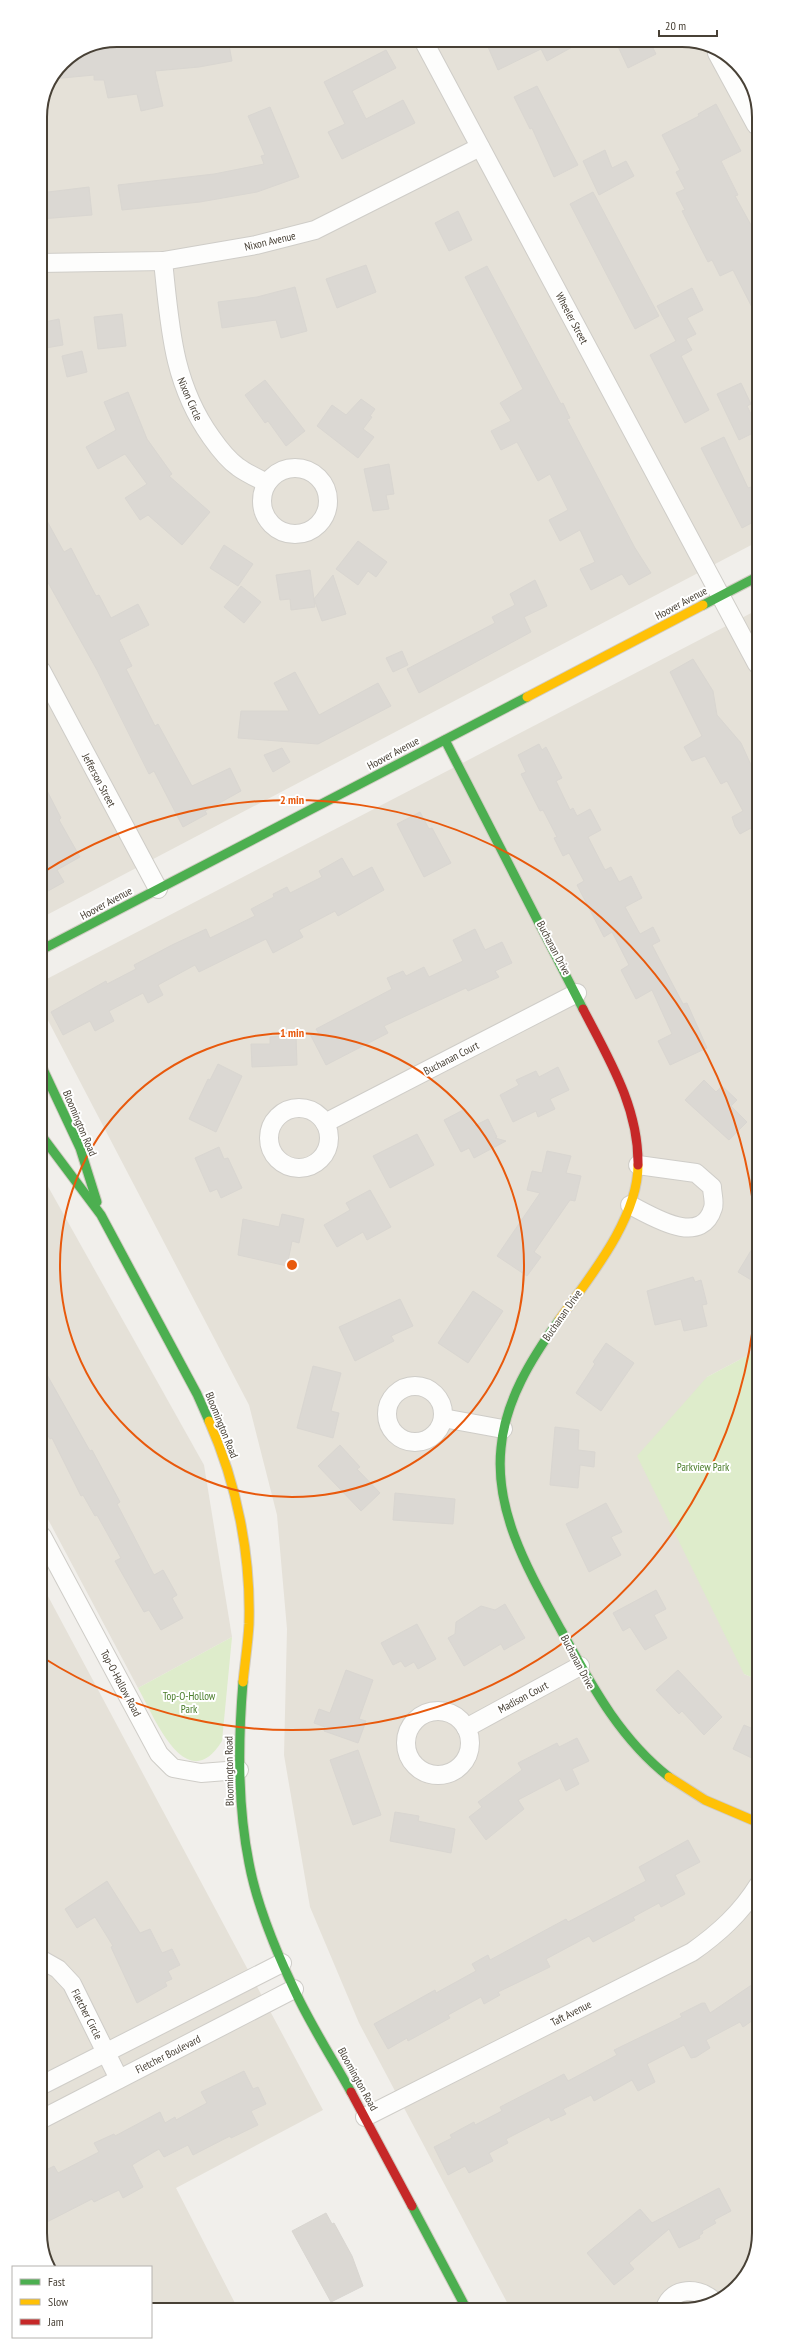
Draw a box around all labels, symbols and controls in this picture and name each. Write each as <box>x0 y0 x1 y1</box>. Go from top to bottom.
scale bar <box>659 12 717 38</box>
text: 20 m <box>665 18 686 33</box>
street label: Nixon Avenue <box>243 228 297 254</box>
street label: Wheeler Street <box>553 290 591 346</box>
street label: Nixon Circle <box>174 375 206 423</box>
street label: Hoover Avenue <box>653 583 710 623</box>
street label: Hoover Avenue <box>365 733 422 773</box>
street label: Jefferson Street <box>79 750 119 809</box>
text: 2 min <box>280 792 304 807</box>
street label: Hoover Avenue <box>78 883 135 923</box>
street label: Buchanan Drive <box>534 918 574 978</box>
text: 1 min <box>280 1025 304 1040</box>
street label: Buchanan Court <box>421 1038 481 1078</box>
street label: Bloomington Road <box>60 1088 100 1158</box>
centre of rings <box>285 1258 299 1272</box>
street label: Buchanan Drive <box>539 1286 585 1343</box>
street label: Bloomington Road <box>202 1390 242 1460</box>
park label: Parkview Park <box>677 1460 730 1474</box>
street label: Buchanan Drive <box>558 1632 598 1692</box>
street label: Top-O-Hollow Road <box>98 1647 145 1719</box>
street label: Madison Court <box>496 1678 550 1716</box>
park label: Top-O-Hollow Park <box>163 1689 216 1716</box>
street label: Bloomington Road <box>221 1736 237 1806</box>
street label: Fletcher Circle <box>68 1986 106 2042</box>
street label: Taft Avenue <box>548 1997 594 2029</box>
street label: Fletcher Boulevard <box>133 2031 203 2076</box>
street label: Bloomington Road <box>335 2045 381 2113</box>
legend <box>12 2266 152 2338</box>
text: Fast <box>48 2274 66 2289</box>
text: Slow <box>48 2294 69 2309</box>
text: Jam <box>47 2314 64 2329</box>

